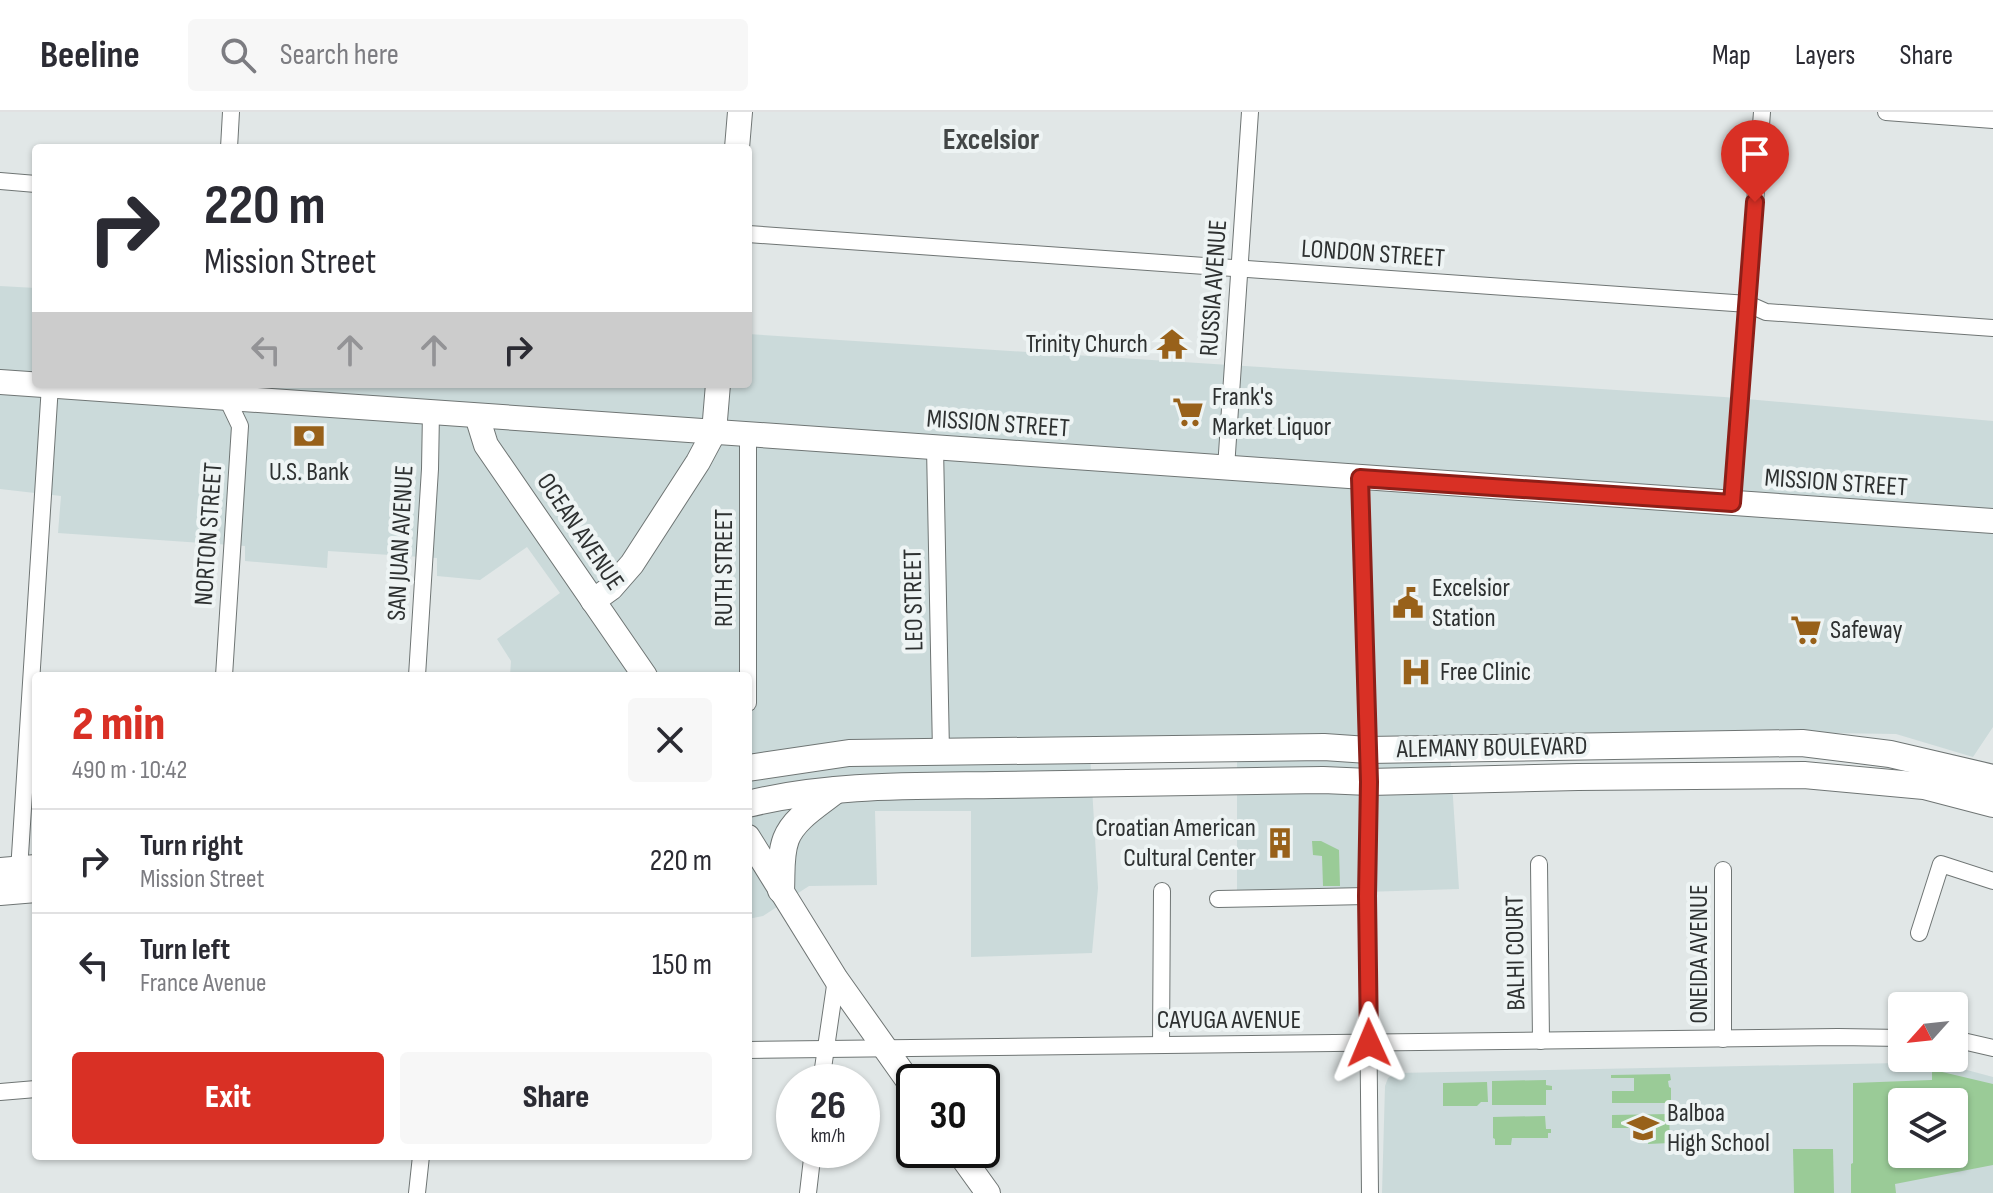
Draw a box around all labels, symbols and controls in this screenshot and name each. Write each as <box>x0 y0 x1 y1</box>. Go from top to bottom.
search box <box>188 19 748 91</box>
text: Beeline <box>40 33 140 78</box>
icon: search <box>216 33 260 77</box>
text: Search here <box>280 37 399 73</box>
text: Map <box>1712 39 1751 72</box>
text: Layers <box>1795 39 1855 72</box>
text: Share <box>1899 39 1953 72</box>
pin <box>1721 120 1789 202</box>
district label: Excelsior <box>943 122 1039 158</box>
icon: arrive <box>1733 132 1777 176</box>
text: 220 m <box>204 173 326 240</box>
icon: right <box>72 176 176 280</box>
street label: RUSSIA AVENUE <box>1194 219 1234 357</box>
street label: LONDON STREET <box>1300 234 1446 274</box>
text: Mission Street <box>204 241 376 284</box>
temple icon: Trinity Church <box>1155 327 1189 361</box>
icon: left <box>244 328 288 372</box>
icon: ahead <box>328 328 372 372</box>
icon: ahead <box>412 328 456 372</box>
icon: right <box>496 328 540 372</box>
place label: Trinity Church <box>1026 329 1148 360</box>
place label: Frank's Market Liquor <box>1212 382 1332 443</box>
supermarket icon: Frank's Market Liquor <box>1171 395 1205 429</box>
street label: MISSION STREET <box>925 404 1071 444</box>
bank icon: U.S. Bank <box>292 419 326 453</box>
place label: U.S. Bank <box>269 457 349 488</box>
street label: NORTON STREET <box>189 461 229 607</box>
street label: MISSION STREET <box>1763 463 1909 503</box>
street label: SAN JUAN AVENUE <box>381 464 421 622</box>
street label: OCEAN AVENUE <box>530 468 630 596</box>
street label: RUTH STREET <box>709 509 740 627</box>
street label: LEO STREET <box>898 549 930 651</box>
place label: Excelsior Station <box>1432 573 1511 634</box>
public building icon: Excelsior Station <box>1391 586 1425 620</box>
supermarket icon: Safeway <box>1789 613 1823 647</box>
place label: Safeway <box>1830 615 1903 646</box>
hospital icon: Free Clinic <box>1399 655 1433 689</box>
place label: Free Clinic <box>1440 657 1531 688</box>
text: 2 min <box>72 696 165 753</box>
button: close <box>628 698 712 782</box>
street label: ALEMANY BOULEVARD <box>1395 731 1588 765</box>
text: 490 m · 10:42 <box>72 755 187 786</box>
place label: Croatian American Cultural Center <box>1095 813 1257 874</box>
building icon: Croatian American Cultural Center <box>1263 826 1297 860</box>
text: Turn right <box>140 828 243 864</box>
icon: right <box>72 839 116 883</box>
text: 220 m <box>650 843 712 879</box>
text: Mission Street <box>140 864 264 895</box>
street label: ONEIDA AVENUE <box>1684 884 1715 1024</box>
street label: BALHI COURT <box>1499 895 1533 1011</box>
text: Turn left <box>140 932 230 968</box>
icon: left <box>72 943 116 987</box>
text: 150 m <box>652 947 712 983</box>
text: France Avenue <box>140 968 266 999</box>
north arrow <box>1888 992 1968 1072</box>
map controls <box>1888 992 1968 1168</box>
position arrow <box>1327 1001 1411 1085</box>
street label: CAYUGA AVENUE <box>1157 1005 1301 1036</box>
button: Exit <box>72 1052 384 1144</box>
button: Share <box>400 1052 712 1144</box>
speed limit sign: 30 <box>896 1064 1000 1168</box>
text: 26 <box>810 1082 846 1130</box>
button: layers <box>1888 1088 1968 1168</box>
place label: Balboa High School <box>1667 1098 1770 1159</box>
school or university icon: Balboa High School <box>1626 1111 1660 1145</box>
text: km/h <box>811 1124 845 1148</box>

